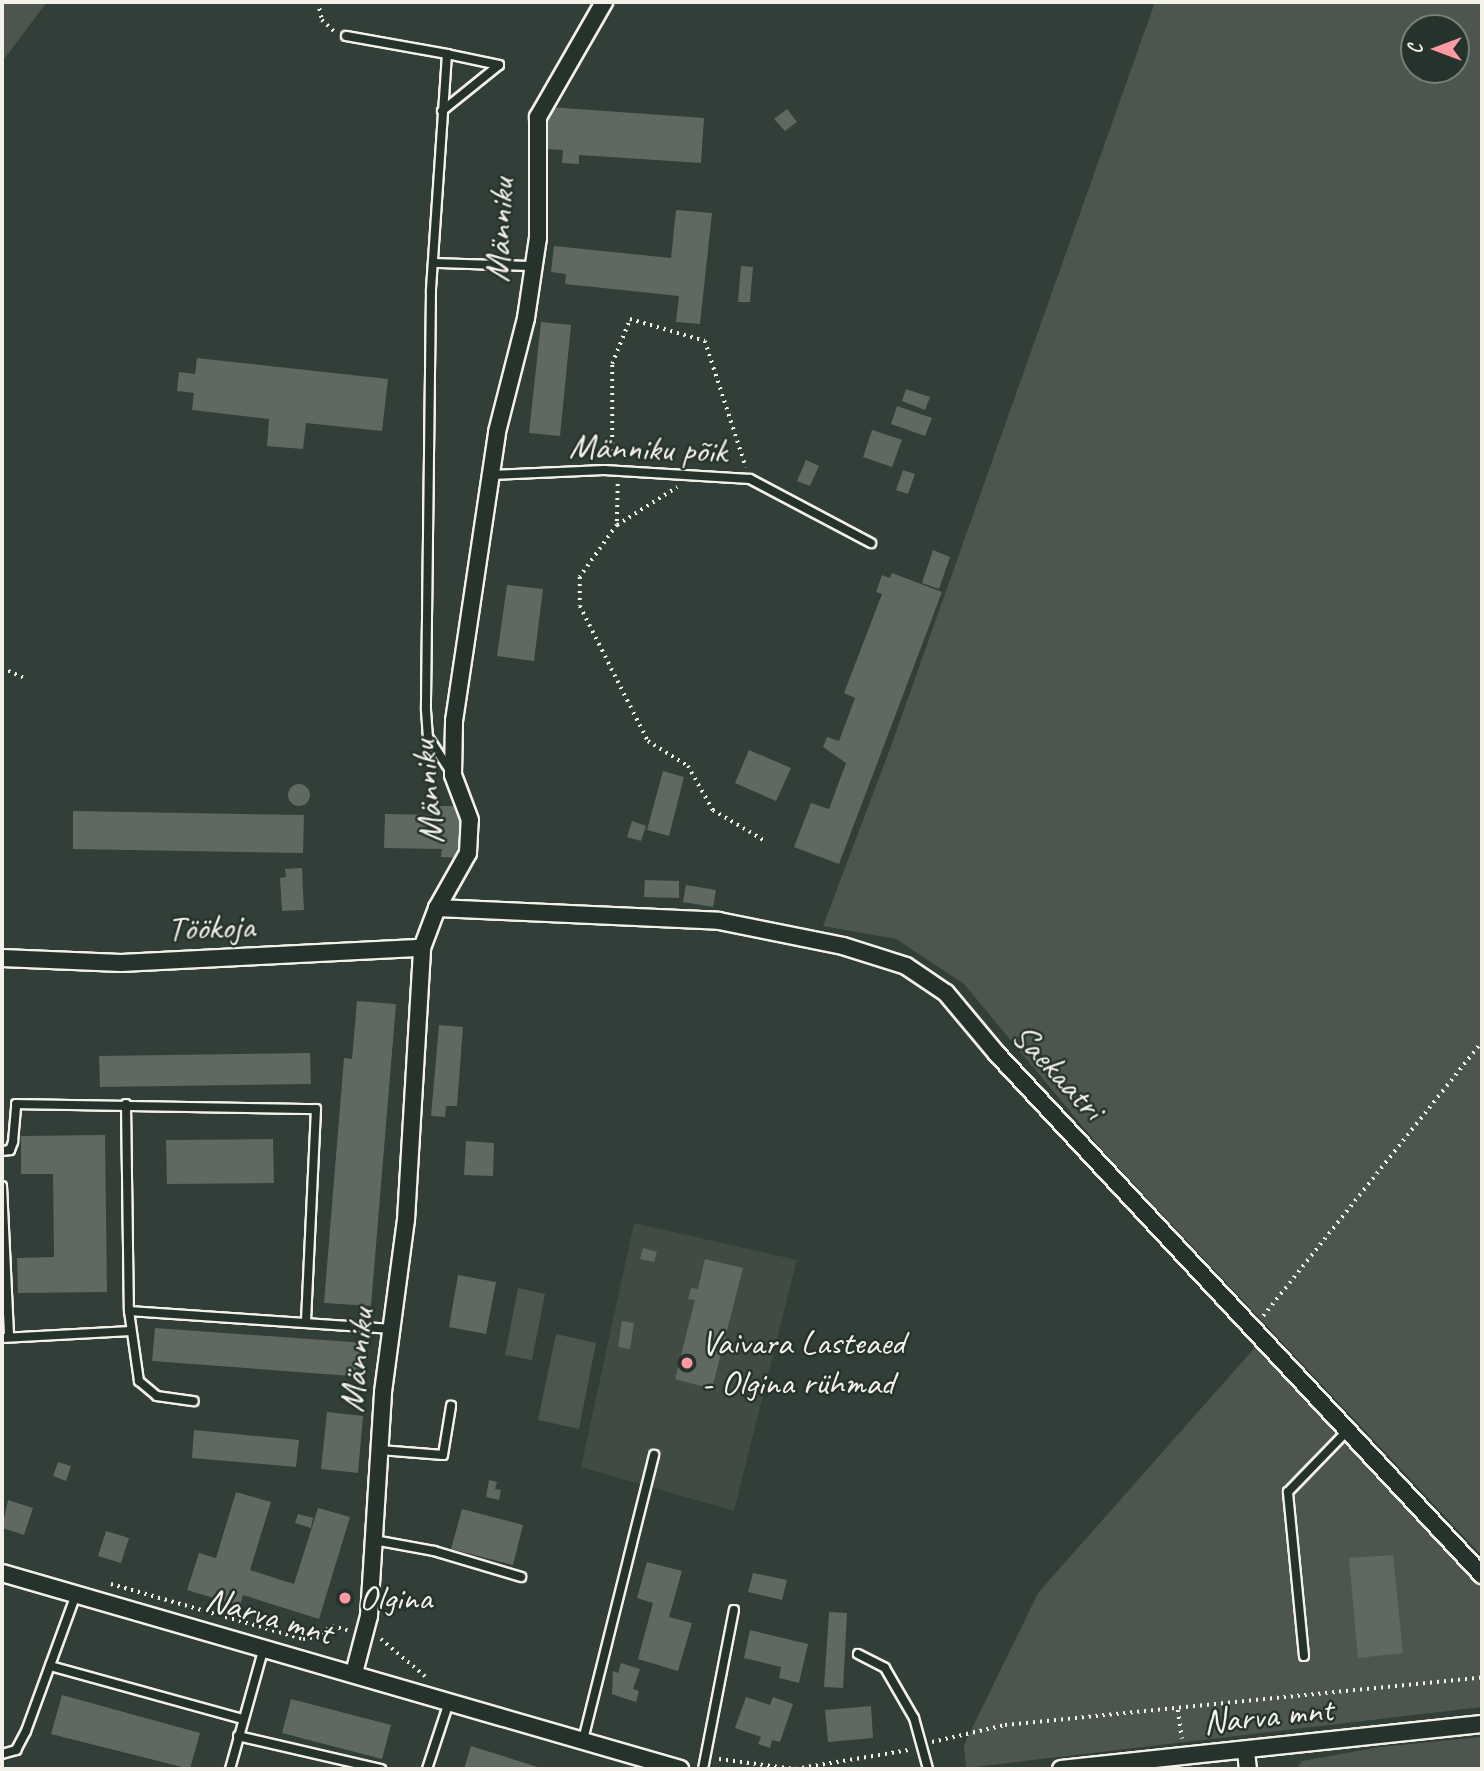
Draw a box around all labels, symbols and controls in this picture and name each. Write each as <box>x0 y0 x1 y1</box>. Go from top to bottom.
north arrow <box>1400 14 1470 84</box>
text: С <box>1404 44 1428 54</box>
street label: Männiku <box>476 177 524 283</box>
street label: Männiku põik <box>568 425 728 473</box>
street label: Männiku <box>403 738 453 846</box>
street label: Töökoja <box>167 905 255 951</box>
street label: Saekaatri <box>1003 1015 1113 1129</box>
street label: Männiku <box>331 1306 383 1414</box>
place label: Vaivara Lasteaed - Olgina rühmad <box>701 1322 905 1404</box>
marker: Vaivara Lasteaed - Olgina rühmad <box>679 1355 695 1371</box>
place label: Olgina <box>359 1577 432 1619</box>
street label: Narva mnt <box>201 1578 337 1654</box>
marker: Olgina <box>337 1590 353 1606</box>
street label: Narva mnt <box>1201 1688 1335 1744</box>

